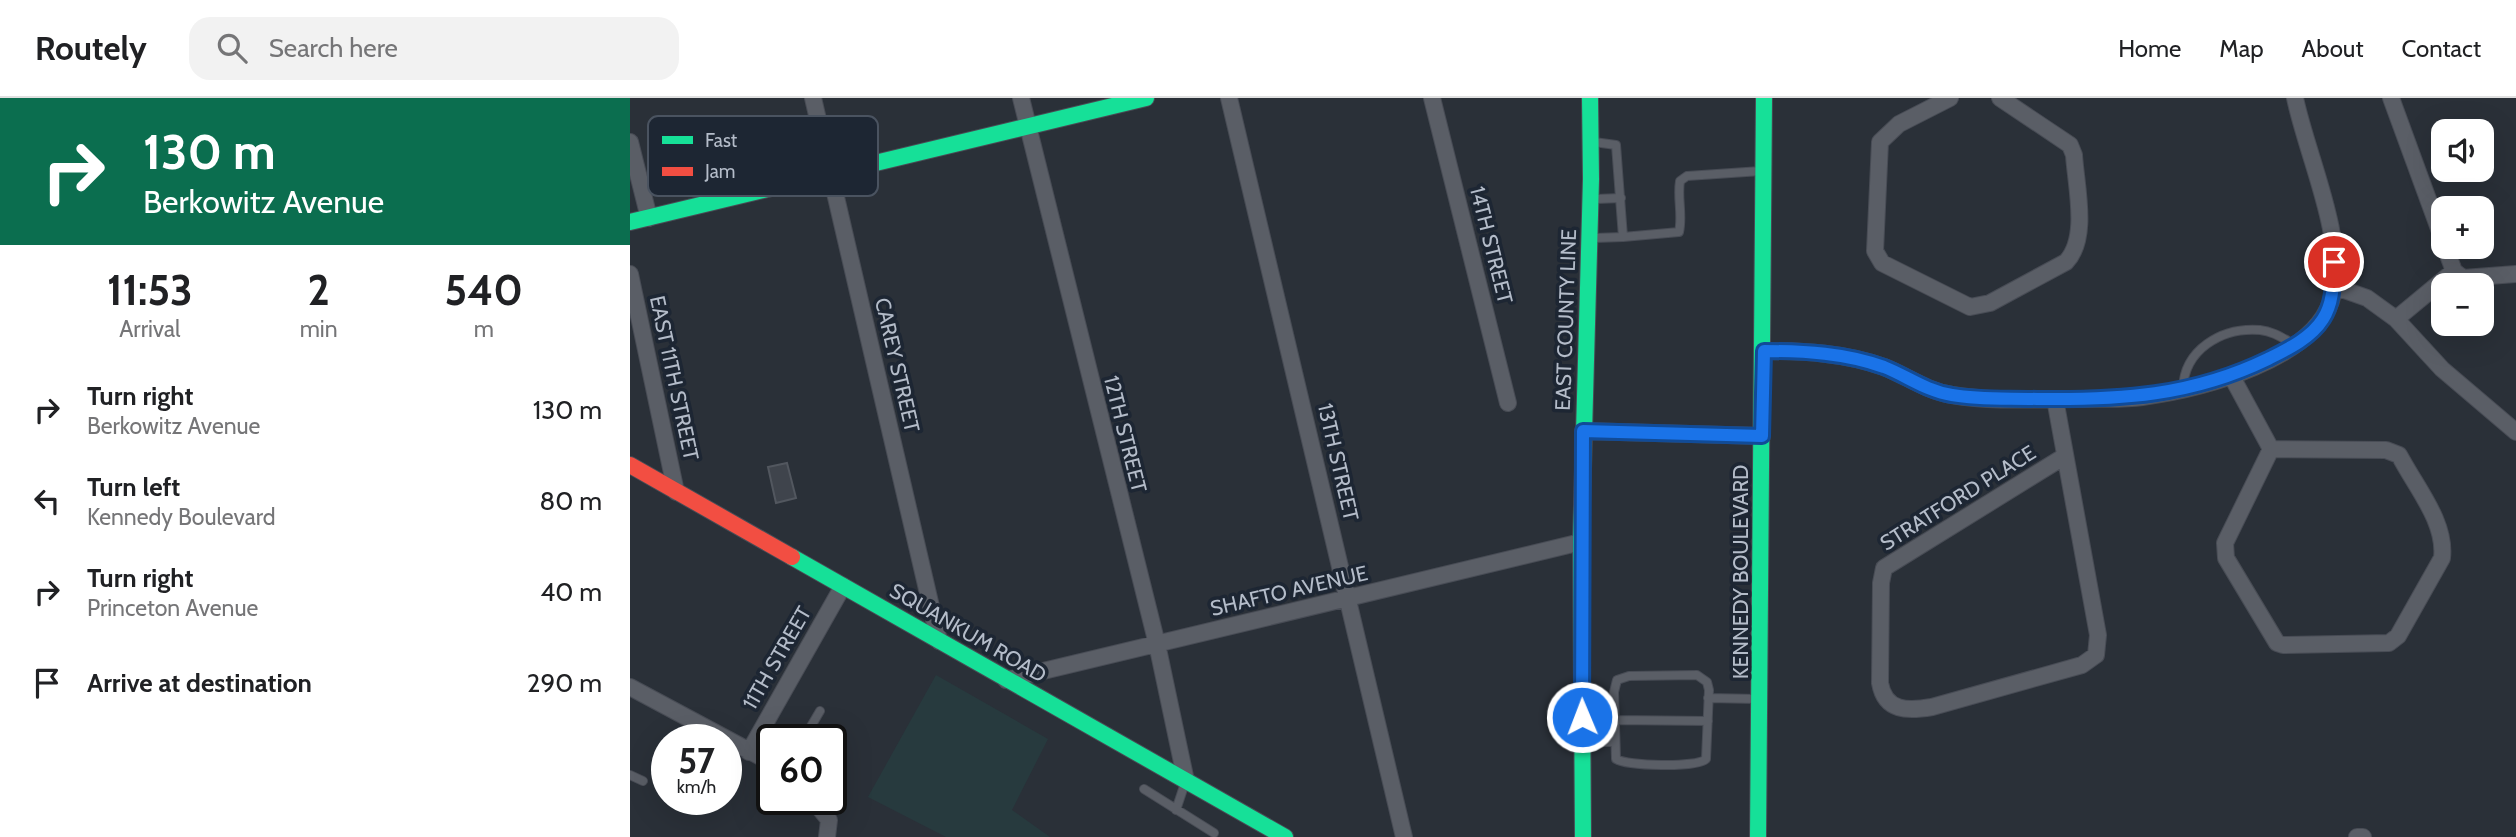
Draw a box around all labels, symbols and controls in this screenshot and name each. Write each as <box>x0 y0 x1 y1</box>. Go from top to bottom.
search box <box>189 17 679 80</box>
text: Routely <box>35 28 147 68</box>
icon: search <box>213 29 251 67</box>
text: Search here <box>269 32 398 64</box>
text: Home <box>2118 34 2181 63</box>
text: Map <box>2219 34 2264 63</box>
text: About <box>2302 34 2364 63</box>
text: Contact <box>2402 34 2481 63</box>
legend <box>648 116 878 196</box>
map controls <box>2431 119 2494 336</box>
button: sound <box>2431 119 2494 182</box>
text: 130 m <box>143 122 276 181</box>
icon: right <box>28 126 119 217</box>
text: Fast <box>705 129 738 152</box>
text: Jam <box>704 160 735 183</box>
text: Berkowitz Avenue <box>143 182 384 221</box>
street label: 14TH STREET <box>1465 184 1518 306</box>
button: + <box>2431 196 2494 259</box>
street label: EAST COUNTY LINE <box>1550 229 1581 411</box>
pin <box>2304 232 2364 292</box>
icon: arrive <box>2315 243 2353 281</box>
text: 11:53 <box>107 264 193 316</box>
text: 2 <box>307 264 330 316</box>
text: 540 <box>445 264 523 316</box>
button: − <box>2431 273 2494 336</box>
street label: EAST 11TH STREET <box>645 293 704 463</box>
street label: CAREY STREET <box>870 295 925 435</box>
text: Arrival <box>119 315 180 343</box>
text: min <box>300 315 338 343</box>
text: m <box>474 315 494 343</box>
street label: 12TH STREET <box>1099 373 1152 495</box>
text: Turn right <box>87 380 193 412</box>
icon: right <box>28 391 66 429</box>
text: 130 m <box>533 394 602 426</box>
street label: 13TH STREET <box>1313 401 1364 523</box>
text: Berkowitz Avenue <box>87 412 260 440</box>
street label: STRATFORD PLACE <box>1875 440 2040 555</box>
street label: KENNEDY BOULEVARD <box>1728 465 1753 679</box>
text: Turn left <box>87 471 180 503</box>
icon: left <box>28 482 66 520</box>
text: 80 m <box>539 485 602 517</box>
text: Kennedy Boulevard <box>87 503 275 531</box>
street label: SHAFTO AVENUE <box>1208 560 1370 621</box>
text: Turn right <box>87 562 193 594</box>
icon: right <box>28 573 66 611</box>
text: 40 m <box>540 576 602 608</box>
street label: SQUANKUM ROAD <box>886 578 1051 688</box>
text: Princeton Avenue <box>87 594 258 622</box>
street label: 11TH STREET <box>737 602 816 714</box>
icon: arrive <box>28 664 66 702</box>
text: Arrive at destination <box>87 667 312 699</box>
text: 290 m <box>527 667 602 699</box>
position arrow <box>1545 680 1619 754</box>
speed limit sign: 60 <box>756 724 847 815</box>
text: 57 <box>678 739 715 782</box>
text: km/h <box>677 776 716 798</box>

